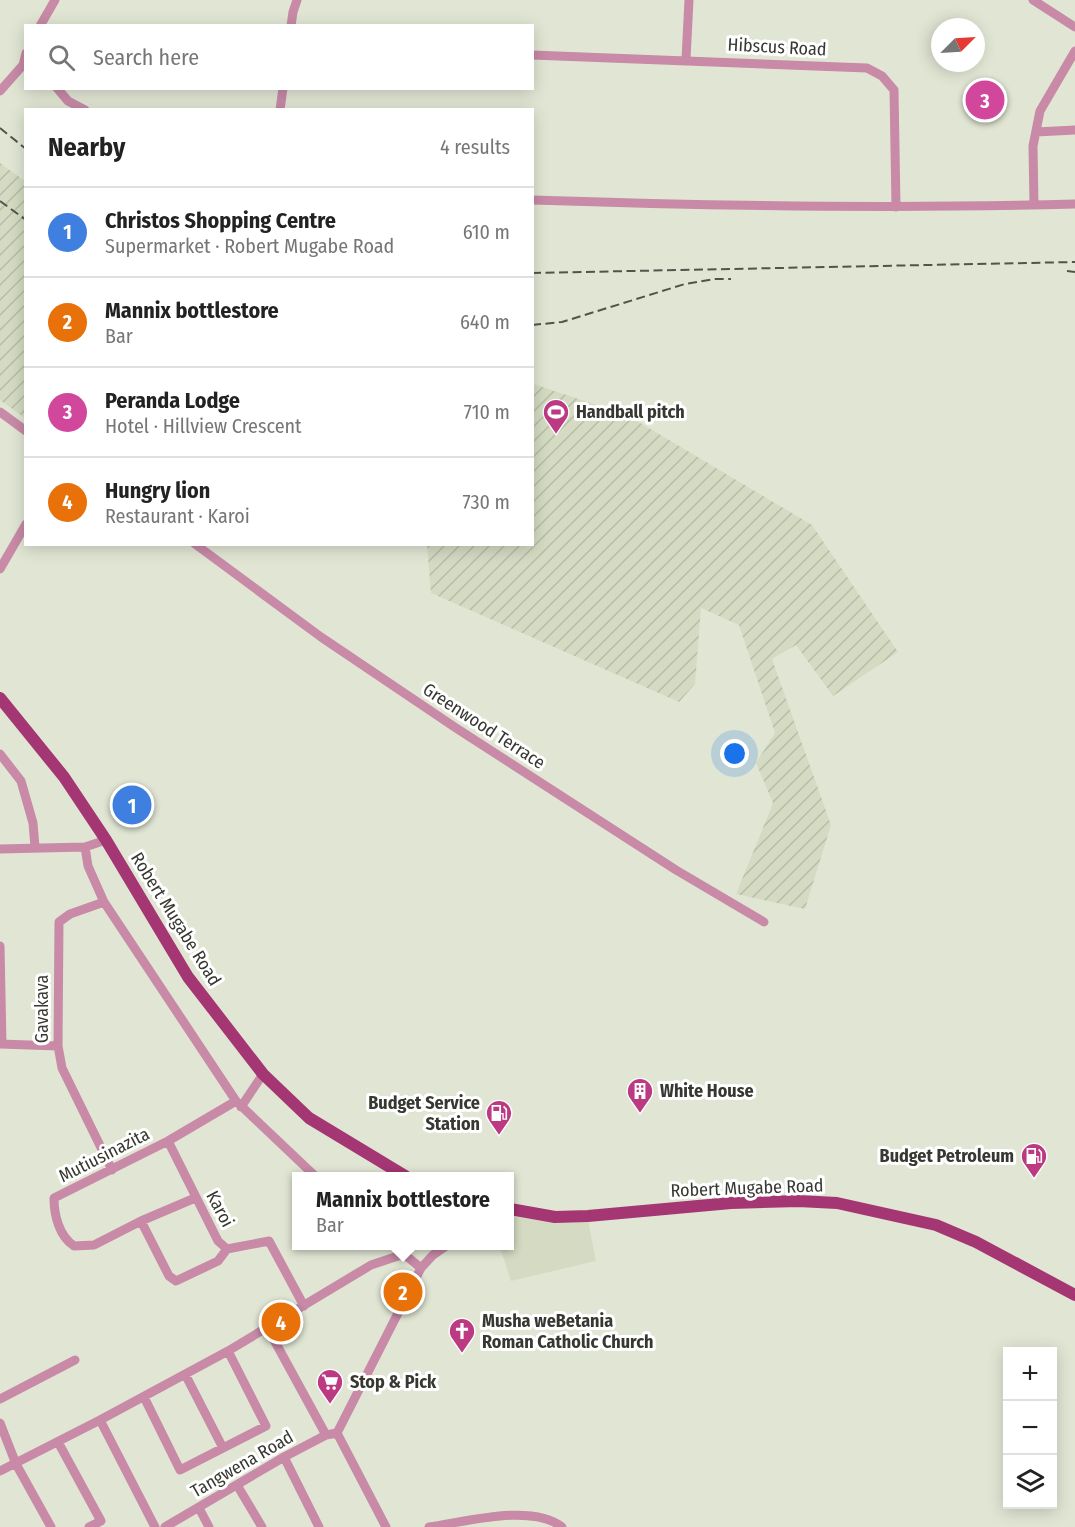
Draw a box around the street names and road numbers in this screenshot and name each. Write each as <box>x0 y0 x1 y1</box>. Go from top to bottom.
street label: Hibscus Road <box>727 33 827 61</box>
street label: Greenwood Terrace <box>419 678 549 774</box>
street label: Robert Mugabe Road <box>126 848 226 990</box>
street label: Gavakava <box>31 974 53 1043</box>
street label: Mutiusinazita <box>55 1123 153 1187</box>
street label: Robert Mugabe Road <box>670 1174 824 1202</box>
street label: Karoi <box>201 1187 239 1231</box>
street label: Tangwena Road <box>187 1426 297 1502</box>

